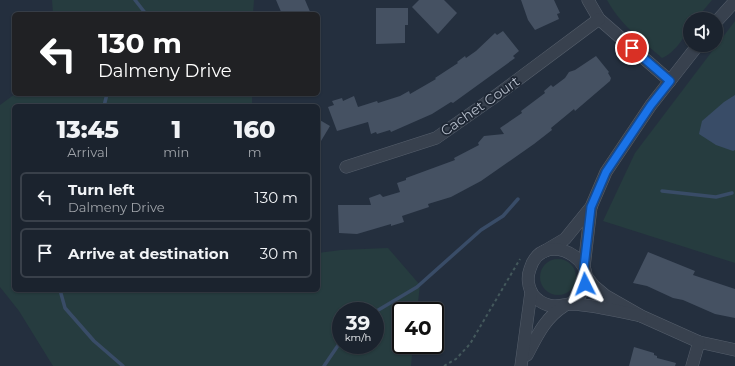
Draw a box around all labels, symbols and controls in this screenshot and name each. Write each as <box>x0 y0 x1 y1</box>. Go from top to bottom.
map controls <box>683 12 723 52</box>
button: sound <box>683 12 723 52</box>
text: 130 m <box>98 26 182 60</box>
icon: left <box>32 28 84 80</box>
pin <box>615 31 649 65</box>
icon: arrive <box>621 37 643 59</box>
text: Dalmeny Drive <box>98 60 232 82</box>
street label: Cachet Court <box>437 72 523 140</box>
text: 13:45 <box>56 115 119 144</box>
text: 1 <box>171 115 181 144</box>
text: 160 <box>234 115 276 144</box>
text: Arrival <box>67 144 108 160</box>
text: min <box>163 144 189 160</box>
text: m <box>248 144 262 160</box>
text: Turn left <box>68 180 135 199</box>
icon: left <box>34 186 56 208</box>
text: 130 m <box>254 188 298 207</box>
text: Dalmeny Drive <box>68 199 165 215</box>
icon: arrive <box>34 242 56 264</box>
text: Arrive at destination <box>68 244 229 263</box>
text: 30 m <box>260 244 298 263</box>
position arrow <box>564 263 606 305</box>
speed limit sign: 40 <box>392 302 444 354</box>
text: 39 <box>346 311 370 335</box>
text: km/h <box>345 331 371 344</box>

